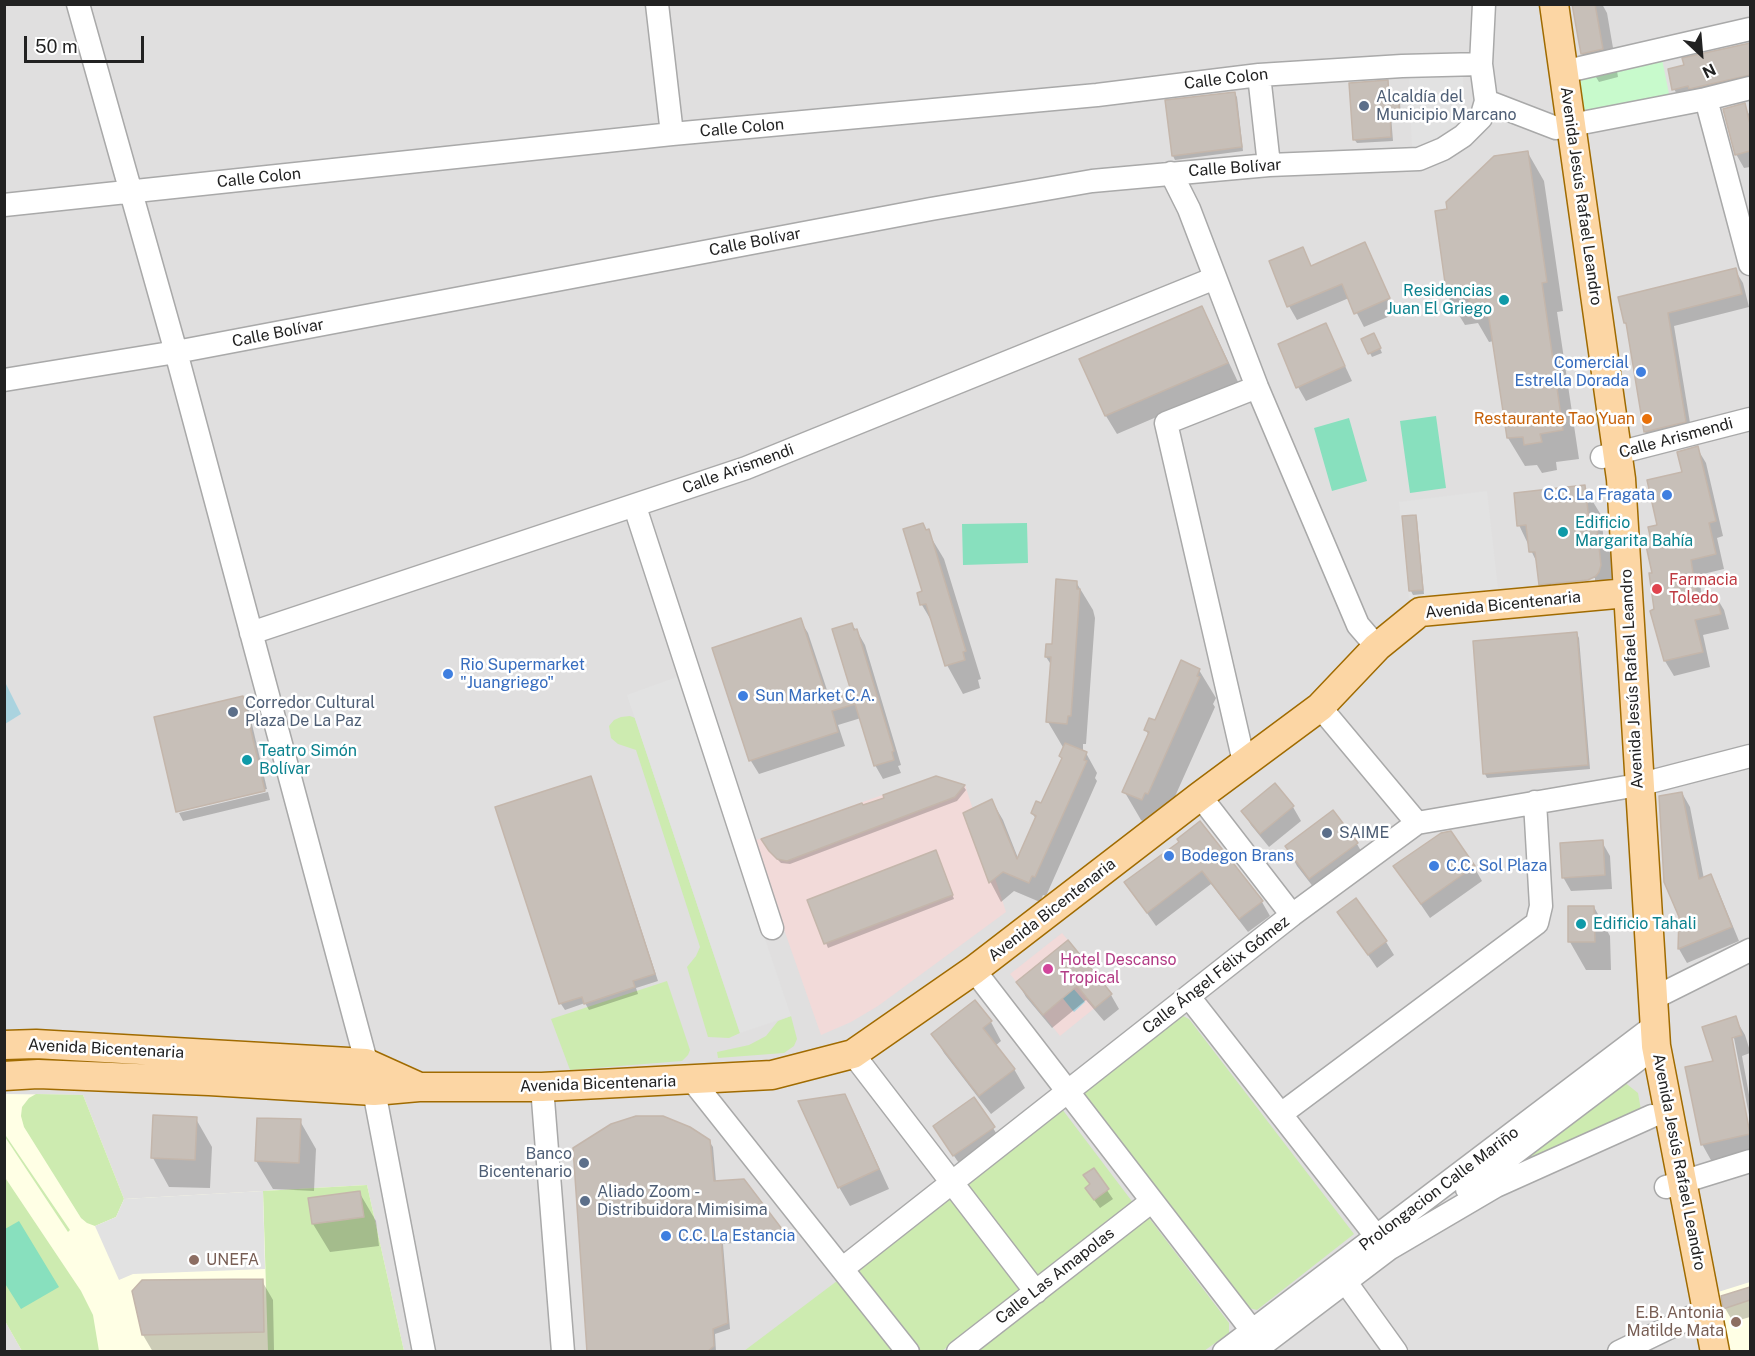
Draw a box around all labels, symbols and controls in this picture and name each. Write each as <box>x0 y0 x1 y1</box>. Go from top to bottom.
scale bar <box>27 24 147 62</box>
north arrow <box>1671 24 1731 84</box>
text: 50 m <box>35 36 78 57</box>
text: N <box>1699 59 1719 82</box>
street label: Calle Colon <box>1183 64 1269 94</box>
street label: Avenida Jesús Rafael Leandro <box>1556 85 1606 307</box>
place label: Alcaldía del Municipio Marcano <box>1376 87 1517 125</box>
marker: Alcaldía del Municipio Marcano <box>1357 99 1371 113</box>
street label: Calle Colon <box>699 115 785 141</box>
street label: Calle Bolívar <box>1188 155 1282 181</box>
street label: Calle Colon <box>216 164 302 192</box>
street label: Calle Bolívar <box>707 224 803 260</box>
place label: Residencias Juan El Griego <box>1386 281 1492 319</box>
marker: Residencias Juan El Griego <box>1497 293 1511 307</box>
street label: Calle Bolívar <box>230 315 326 351</box>
place label: Comercial Estrella Dorada <box>1514 353 1629 391</box>
marker: Comercial Estrella Dorada <box>1634 365 1648 379</box>
place label: Restaurante Tao Yuan <box>1474 409 1635 429</box>
marker: Restaurante Tao Yuan <box>1640 412 1654 426</box>
street label: Calle Arismendi <box>1617 414 1735 462</box>
street label: Calle Arismendi <box>680 440 796 498</box>
place label: C.C. La Fragata <box>1543 485 1655 505</box>
marker: C.C. La Fragata <box>1660 488 1674 502</box>
place label: Edificio Margarita Bahía <box>1575 513 1693 551</box>
marker: Edificio Margarita Bahía <box>1556 525 1570 539</box>
street label: Avenida Jesús Rafael Leandro <box>1617 568 1647 790</box>
place label: Farmacia Toledo <box>1669 570 1738 608</box>
marker: Farmacia Toledo <box>1650 582 1664 596</box>
street label: Avenida Bicentenaria <box>1424 587 1582 623</box>
place label: Rio Supermarket "Juangriego" <box>460 655 585 693</box>
marker: Rio Supermarket "Juangriego" <box>441 667 455 681</box>
place label: Sun Market C.A. <box>755 686 875 706</box>
marker: Sun Market C.A. <box>736 689 750 703</box>
place label: Corredor Cultural Plaza De La Paz <box>245 693 375 731</box>
marker: Corredor Cultural Plaza De La Paz <box>226 705 240 719</box>
place label: Teatro Simón Bolívar <box>259 741 357 779</box>
marker: Teatro Simón Bolívar <box>240 753 254 767</box>
place label: SAIME <box>1339 823 1389 843</box>
marker: SAIME <box>1320 826 1334 840</box>
place label: Bodegon Brans <box>1181 846 1294 866</box>
marker: Bodegon Brans <box>1162 849 1176 863</box>
street label: Avenida Bicentenaria <box>985 854 1119 966</box>
place label: C.C. Sol Plaza <box>1446 856 1547 876</box>
marker: C.C. Sol Plaza <box>1427 859 1441 873</box>
street label: Calle Ángel Félix Gómez <box>1139 912 1293 1038</box>
place label: Edificio Tahali <box>1593 914 1696 934</box>
marker: Edificio Tahali <box>1574 917 1588 931</box>
place label: Hotel Descanso Tropical <box>1060 950 1177 988</box>
marker: Hotel Descanso Tropical <box>1041 962 1055 976</box>
street label: Avenida Bicentenaria <box>27 1035 185 1063</box>
street label: Avenida Jesús Rafael Leandro <box>1649 1052 1709 1272</box>
street label: Avenida Bicentenaria <box>520 1072 676 1096</box>
street label: Prolongacion Calle Mariño <box>1355 1123 1523 1255</box>
place label: Banco Bicentenario <box>478 1144 572 1182</box>
marker: Banco Bicentenario <box>577 1156 591 1170</box>
place label: Aliado Zoom - Distribuidora Mimisima <box>597 1182 768 1220</box>
marker: Aliado Zoom - Distribuidora Mimisima <box>578 1194 592 1208</box>
street label: Calle Las Amapolas <box>992 1224 1118 1328</box>
place label: C.C. La Estancia <box>678 1226 795 1246</box>
marker: C.C. La Estancia <box>659 1229 673 1243</box>
place label: UNEFA <box>206 1250 259 1270</box>
marker: UNEFA <box>187 1253 201 1267</box>
place label: E.B. Antonia Matilde Mata <box>1627 1303 1724 1341</box>
marker: E.B. Antonia Matilde Mata <box>1729 1315 1743 1329</box>

